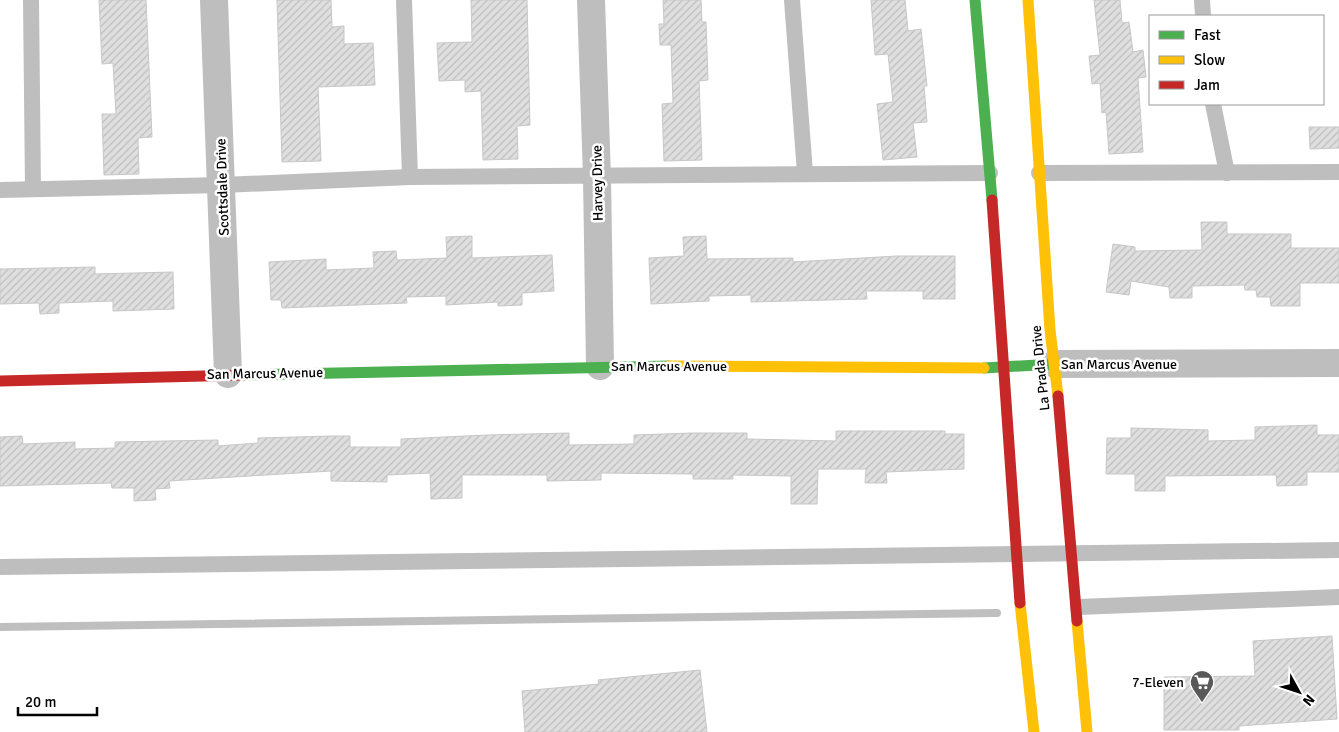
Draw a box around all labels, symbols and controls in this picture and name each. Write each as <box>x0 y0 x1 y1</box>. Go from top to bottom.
legend <box>1149 15 1324 105</box>
text: Fast <box>1194 26 1221 44</box>
text: Slow <box>1194 51 1225 69</box>
text: Jam <box>1194 76 1220 94</box>
street label: Scottsdale Drive <box>212 138 233 236</box>
street label: Harvey Drive <box>588 145 607 221</box>
street label: La Prada Drive <box>1028 324 1053 412</box>
street label: San Marcus Avenue <box>1061 356 1177 373</box>
street label: San Marcus Avenue <box>611 358 727 375</box>
street label: San Marcus Avenue <box>207 364 323 383</box>
north arrow <box>1274 667 1324 717</box>
supermarket icon: 7-Eleven <box>1189 669 1215 703</box>
place label: 7-Eleven <box>1132 674 1184 691</box>
scale bar <box>18 684 96 716</box>
text: N <box>1299 691 1318 709</box>
text: 20 m <box>25 693 56 711</box>

